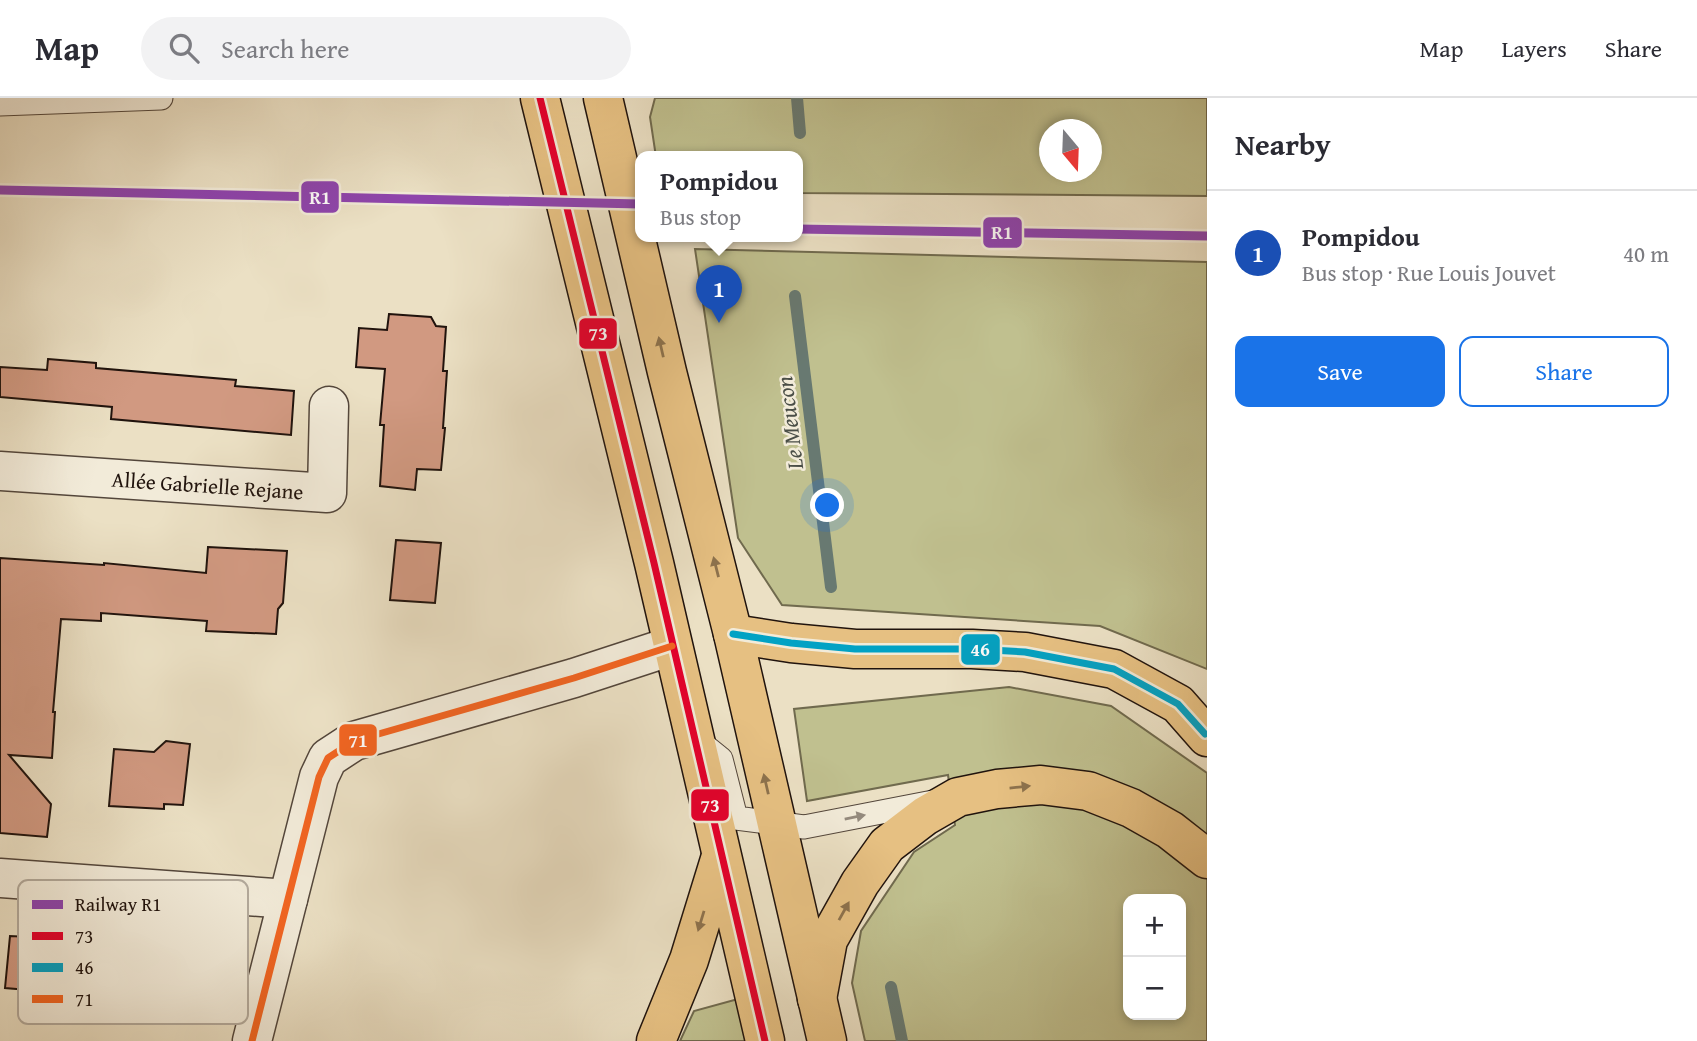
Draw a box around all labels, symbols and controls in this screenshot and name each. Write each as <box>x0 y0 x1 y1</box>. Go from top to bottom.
search box <box>141 17 631 80</box>
text: Map <box>35 24 99 72</box>
icon: search <box>165 29 203 67</box>
text: Search here <box>221 29 349 68</box>
text: Map <box>1420 31 1463 66</box>
text: Layers <box>1501 31 1567 66</box>
text: Share <box>1605 31 1662 66</box>
north arrow <box>1039 119 1102 182</box>
text: Nearby <box>1235 122 1331 166</box>
popup <box>635 151 803 242</box>
text: Pompidou <box>660 161 778 200</box>
line badge: R1 <box>300 180 340 214</box>
text: R1 <box>309 183 331 211</box>
text: Bus stop <box>660 200 741 233</box>
line badge: R1 <box>982 216 1023 249</box>
text: Pompidou <box>1302 217 1420 256</box>
text: R1 <box>991 218 1013 246</box>
text: 1 <box>1252 237 1264 270</box>
text: 40 m <box>1623 237 1669 270</box>
text: Bus stop · Rue Louis Jouvet <box>1302 256 1556 289</box>
pin: 1 <box>696 265 742 323</box>
line badge: 73 <box>578 317 618 350</box>
text: 73 <box>588 319 608 347</box>
one-way arrow <box>655 336 666 358</box>
button: Save <box>1235 336 1445 407</box>
button: Share <box>1459 336 1669 407</box>
water label: Le Meucon <box>767 374 811 472</box>
street label: Allée Gabrielle Rejane <box>111 463 305 507</box>
your location <box>810 488 844 522</box>
one-way arrow <box>710 556 721 578</box>
line badge: 46 <box>960 633 1001 666</box>
text: 46 <box>970 635 990 663</box>
line badge: 71 <box>338 723 378 757</box>
text: 71 <box>348 726 368 754</box>
one-way arrow <box>761 773 772 795</box>
one-way arrow <box>1009 781 1031 792</box>
line badge: 73 <box>690 788 730 822</box>
text: 73 <box>700 791 720 819</box>
one-way arrow <box>845 812 867 823</box>
legend <box>18 880 248 1024</box>
text: Railway R1 <box>75 890 162 918</box>
map controls <box>1123 894 1186 1020</box>
button: + <box>1123 894 1186 957</box>
one-way arrow <box>838 901 850 921</box>
one-way arrow <box>696 911 706 932</box>
text: 73 <box>75 922 93 950</box>
text: 46 <box>75 953 93 981</box>
button: − <box>1123 957 1186 1020</box>
text: 71 <box>75 985 93 1013</box>

